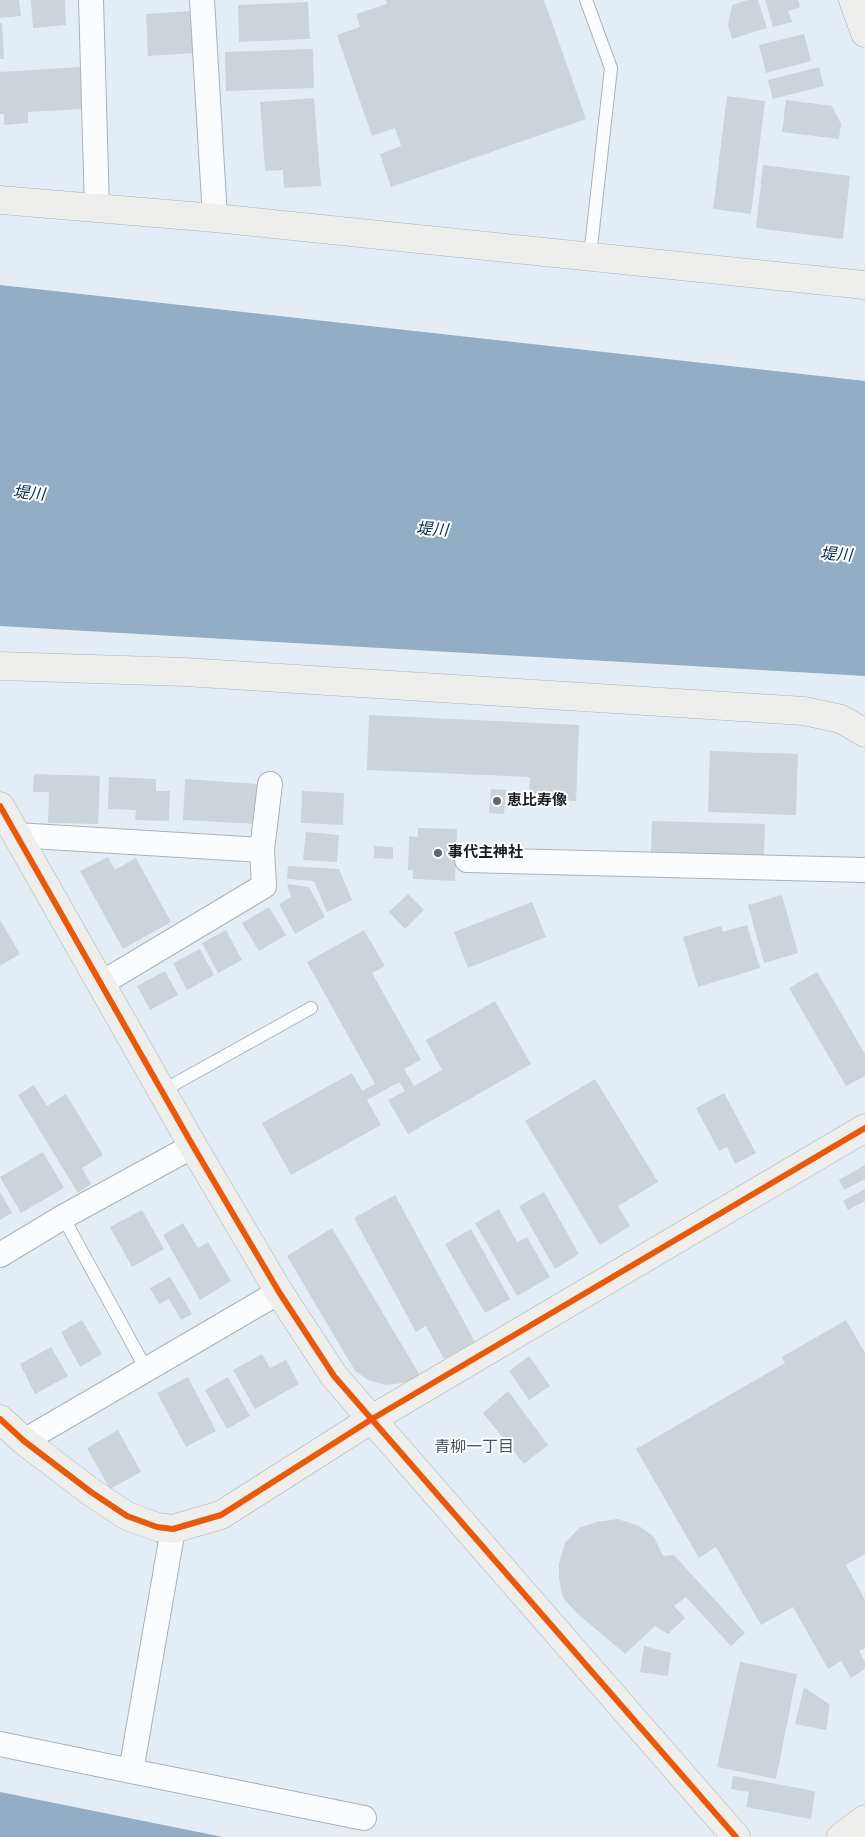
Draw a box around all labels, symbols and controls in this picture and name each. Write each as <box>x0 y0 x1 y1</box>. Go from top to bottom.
water label: 堤川 <box>12 483 46 505</box>
water label: 堤川 <box>415 519 449 541</box>
water label: 堤川 <box>819 544 853 566</box>
place label: 恵比寿像 <box>507 792 567 810</box>
marker: 恵比寿像 <box>491 795 503 807</box>
place label: 事代主神社 <box>448 844 523 862</box>
marker: 事代主神社 <box>432 847 444 859</box>
district label: 青柳一丁目 <box>434 1437 514 1457</box>

